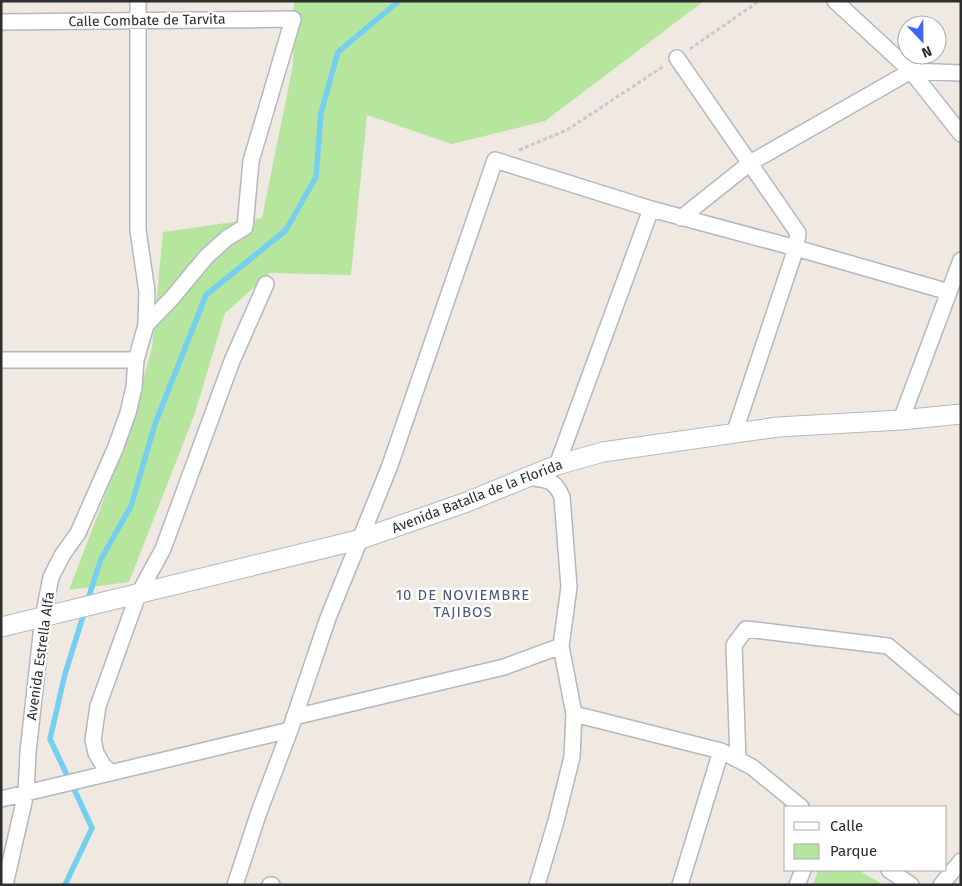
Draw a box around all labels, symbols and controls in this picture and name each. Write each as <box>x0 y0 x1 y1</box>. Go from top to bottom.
street label: Calle Combate de Tarvita <box>68 11 226 30</box>
north arrow <box>897 15 947 65</box>
text: N <box>919 42 934 61</box>
street label: Avenida Batalla de la Florida <box>389 456 565 537</box>
district label: 10 DE NOVIEMBRE TAJIBOS <box>396 586 530 621</box>
street label: Avenida Estrella Alfa <box>23 591 58 721</box>
legend <box>784 806 947 871</box>
text: Calle <box>830 817 863 835</box>
text: Parque <box>830 842 877 860</box>

